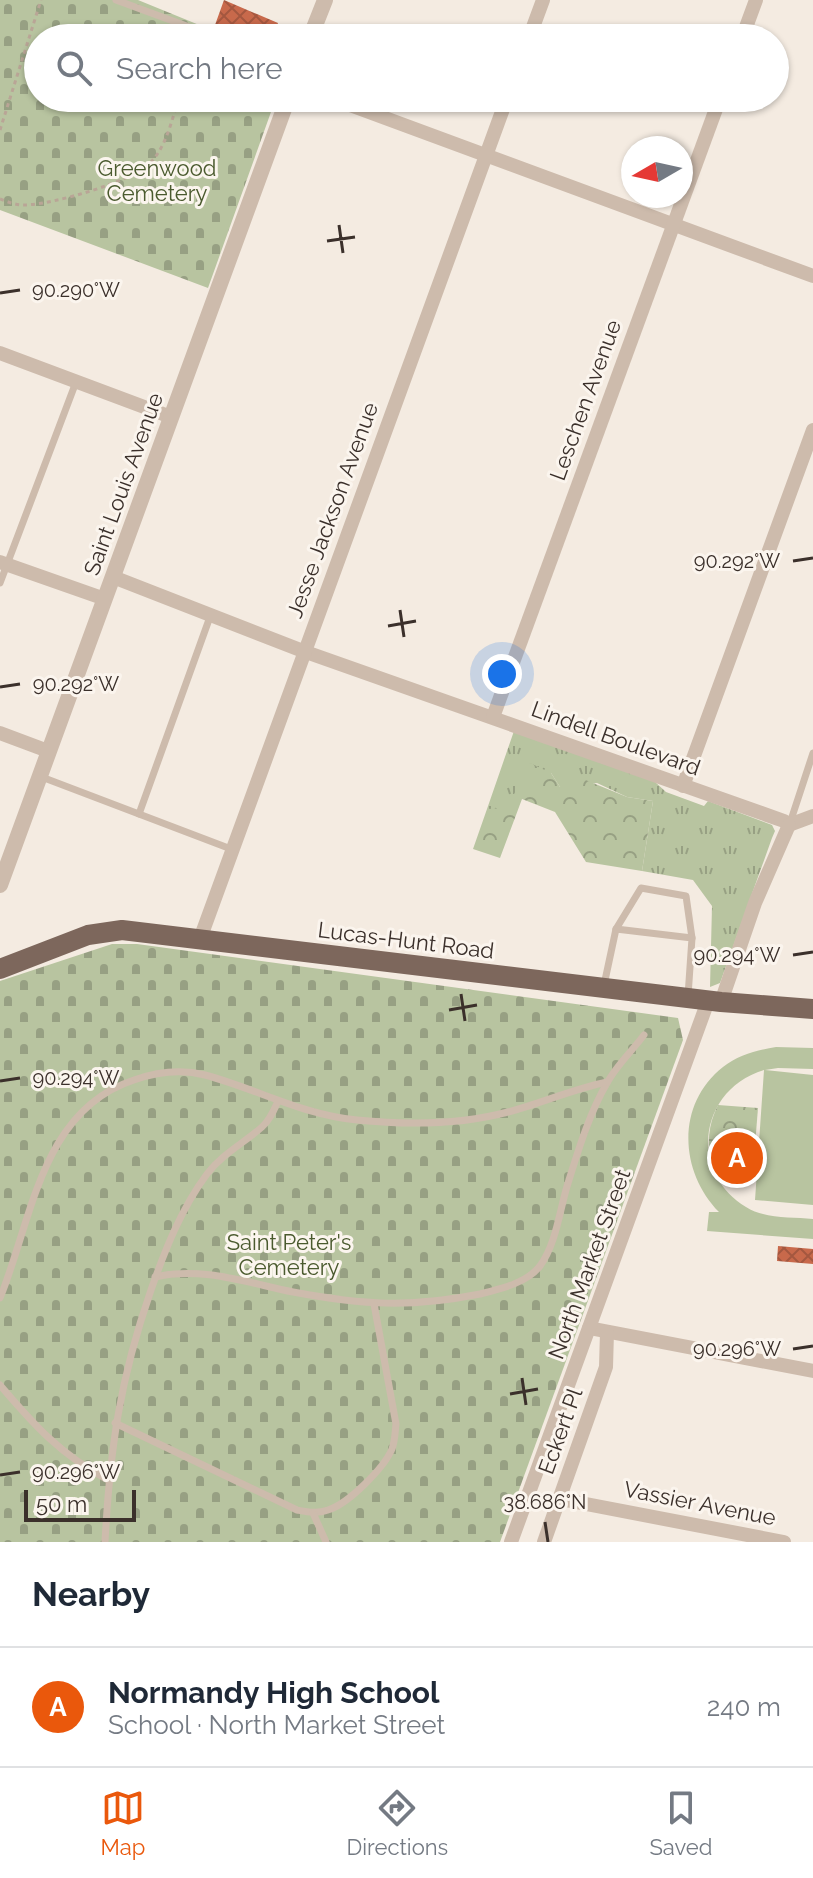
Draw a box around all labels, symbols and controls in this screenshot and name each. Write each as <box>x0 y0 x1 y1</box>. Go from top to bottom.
search box <box>24 24 789 112</box>
icon: search <box>52 46 96 90</box>
text: Search here <box>116 51 283 86</box>
north arrow <box>621 136 693 208</box>
park label: Greenwood Cemetery <box>98 155 216 206</box>
text: 90.290°W <box>32 278 120 302</box>
street label: Leschen Avenue <box>544 316 626 484</box>
street label: Saint Louis Avenue <box>78 389 168 579</box>
street label: Jesse Jackson Avenue <box>281 399 383 621</box>
text: 90.292°W <box>694 549 780 573</box>
your location <box>482 654 522 694</box>
text: 90.292°W <box>33 672 119 696</box>
street label: Lindell Boulevard <box>528 695 704 781</box>
street label: Lucas-Hunt Road <box>316 916 496 964</box>
text: 90.294°W <box>694 943 780 967</box>
text: 90.294°W <box>33 1066 119 1090</box>
pin: A <box>711 1128 763 1188</box>
street label: North Market Street <box>543 1165 636 1362</box>
park label: Saint Peter's Cemetery <box>227 1229 351 1280</box>
text: 90.296°W <box>693 1337 781 1361</box>
street label: Eckert Pl <box>532 1384 588 1477</box>
text: 90.296°W <box>32 1460 120 1484</box>
street label: Vassier Avenue <box>622 1476 778 1530</box>
scale bar <box>24 1486 136 1522</box>
text: 38.686°N <box>503 1490 587 1514</box>
text: 50 m <box>36 1491 87 1517</box>
text: Nearby <box>32 1574 150 1614</box>
text: Normandy High School <box>108 1675 440 1710</box>
text: A <box>49 1692 67 1722</box>
text: 240 m <box>707 1692 781 1722</box>
text: School · North Market Street <box>108 1710 445 1740</box>
tab: Map <box>101 1786 145 1860</box>
tab: Directions <box>347 1786 448 1860</box>
tab: Saved <box>649 1786 712 1860</box>

